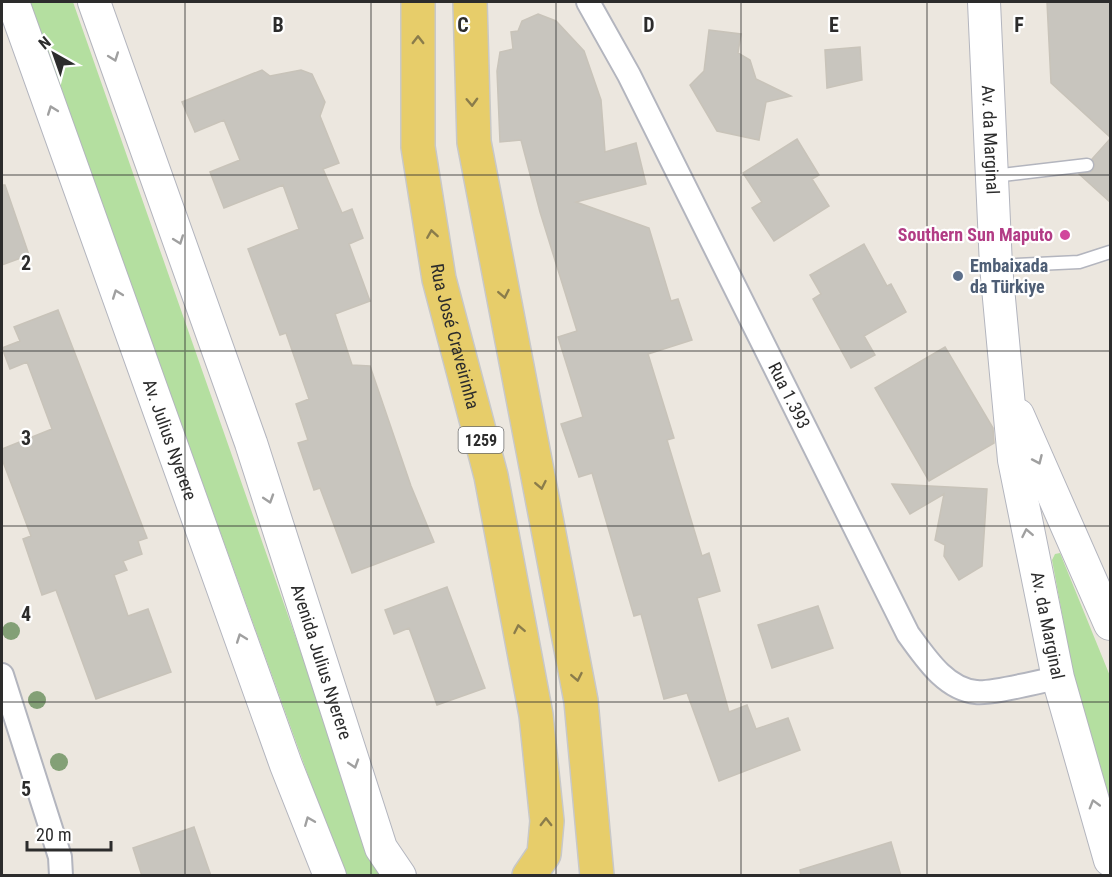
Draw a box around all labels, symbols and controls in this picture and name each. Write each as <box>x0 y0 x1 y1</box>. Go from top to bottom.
text: B <box>272 13 284 37</box>
text: C <box>457 13 469 37</box>
text: D <box>643 13 655 37</box>
text: E <box>829 13 839 37</box>
text: F <box>1014 13 1024 37</box>
north arrow <box>24 24 84 84</box>
text: N <box>35 32 55 53</box>
one-way arrow <box>412 35 424 44</box>
one-way arrow <box>106 51 119 62</box>
street label: Av. da Marginal <box>978 85 1004 195</box>
one-way arrow <box>466 97 478 106</box>
one-way arrow <box>46 105 59 116</box>
place label: Southern Sun Maputo <box>898 224 1053 245</box>
marker: Southern Sun Maputo <box>1058 228 1072 242</box>
one-way arrow <box>426 229 438 238</box>
one-way arrow <box>172 234 185 245</box>
text: 2 <box>21 251 31 275</box>
place label: Embaixada da Türkiye <box>970 255 1048 297</box>
street label: Rua José Craveirinha <box>427 262 484 411</box>
marker: Embaixada da Türkiye <box>951 269 965 283</box>
one-way arrow <box>497 288 510 298</box>
one-way arrow <box>112 289 125 300</box>
street label: Rua 1.393 <box>764 359 815 432</box>
street label: Av. Julius Nyerere <box>139 376 201 503</box>
text: 3 <box>21 426 31 450</box>
road number: 1259 <box>458 427 504 453</box>
one-way arrow <box>1031 453 1043 464</box>
one-way arrow <box>534 480 547 490</box>
one-way arrow <box>262 493 274 504</box>
one-way arrow <box>1021 529 1034 539</box>
street label: Av. da Marginal <box>1027 570 1069 681</box>
street label: Avenida Julius Nyerere <box>287 581 356 742</box>
text: 4 <box>21 602 31 626</box>
one-way arrow <box>513 624 526 634</box>
one-way arrow <box>235 634 248 644</box>
one-way arrow <box>570 672 583 682</box>
one-way arrow <box>347 758 359 769</box>
text: 5 <box>21 777 31 801</box>
one-way arrow <box>1089 799 1102 809</box>
scale bar <box>27 814 111 852</box>
one-way arrow <box>303 816 316 827</box>
one-way arrow <box>540 817 552 826</box>
text: 20 m <box>36 824 71 845</box>

